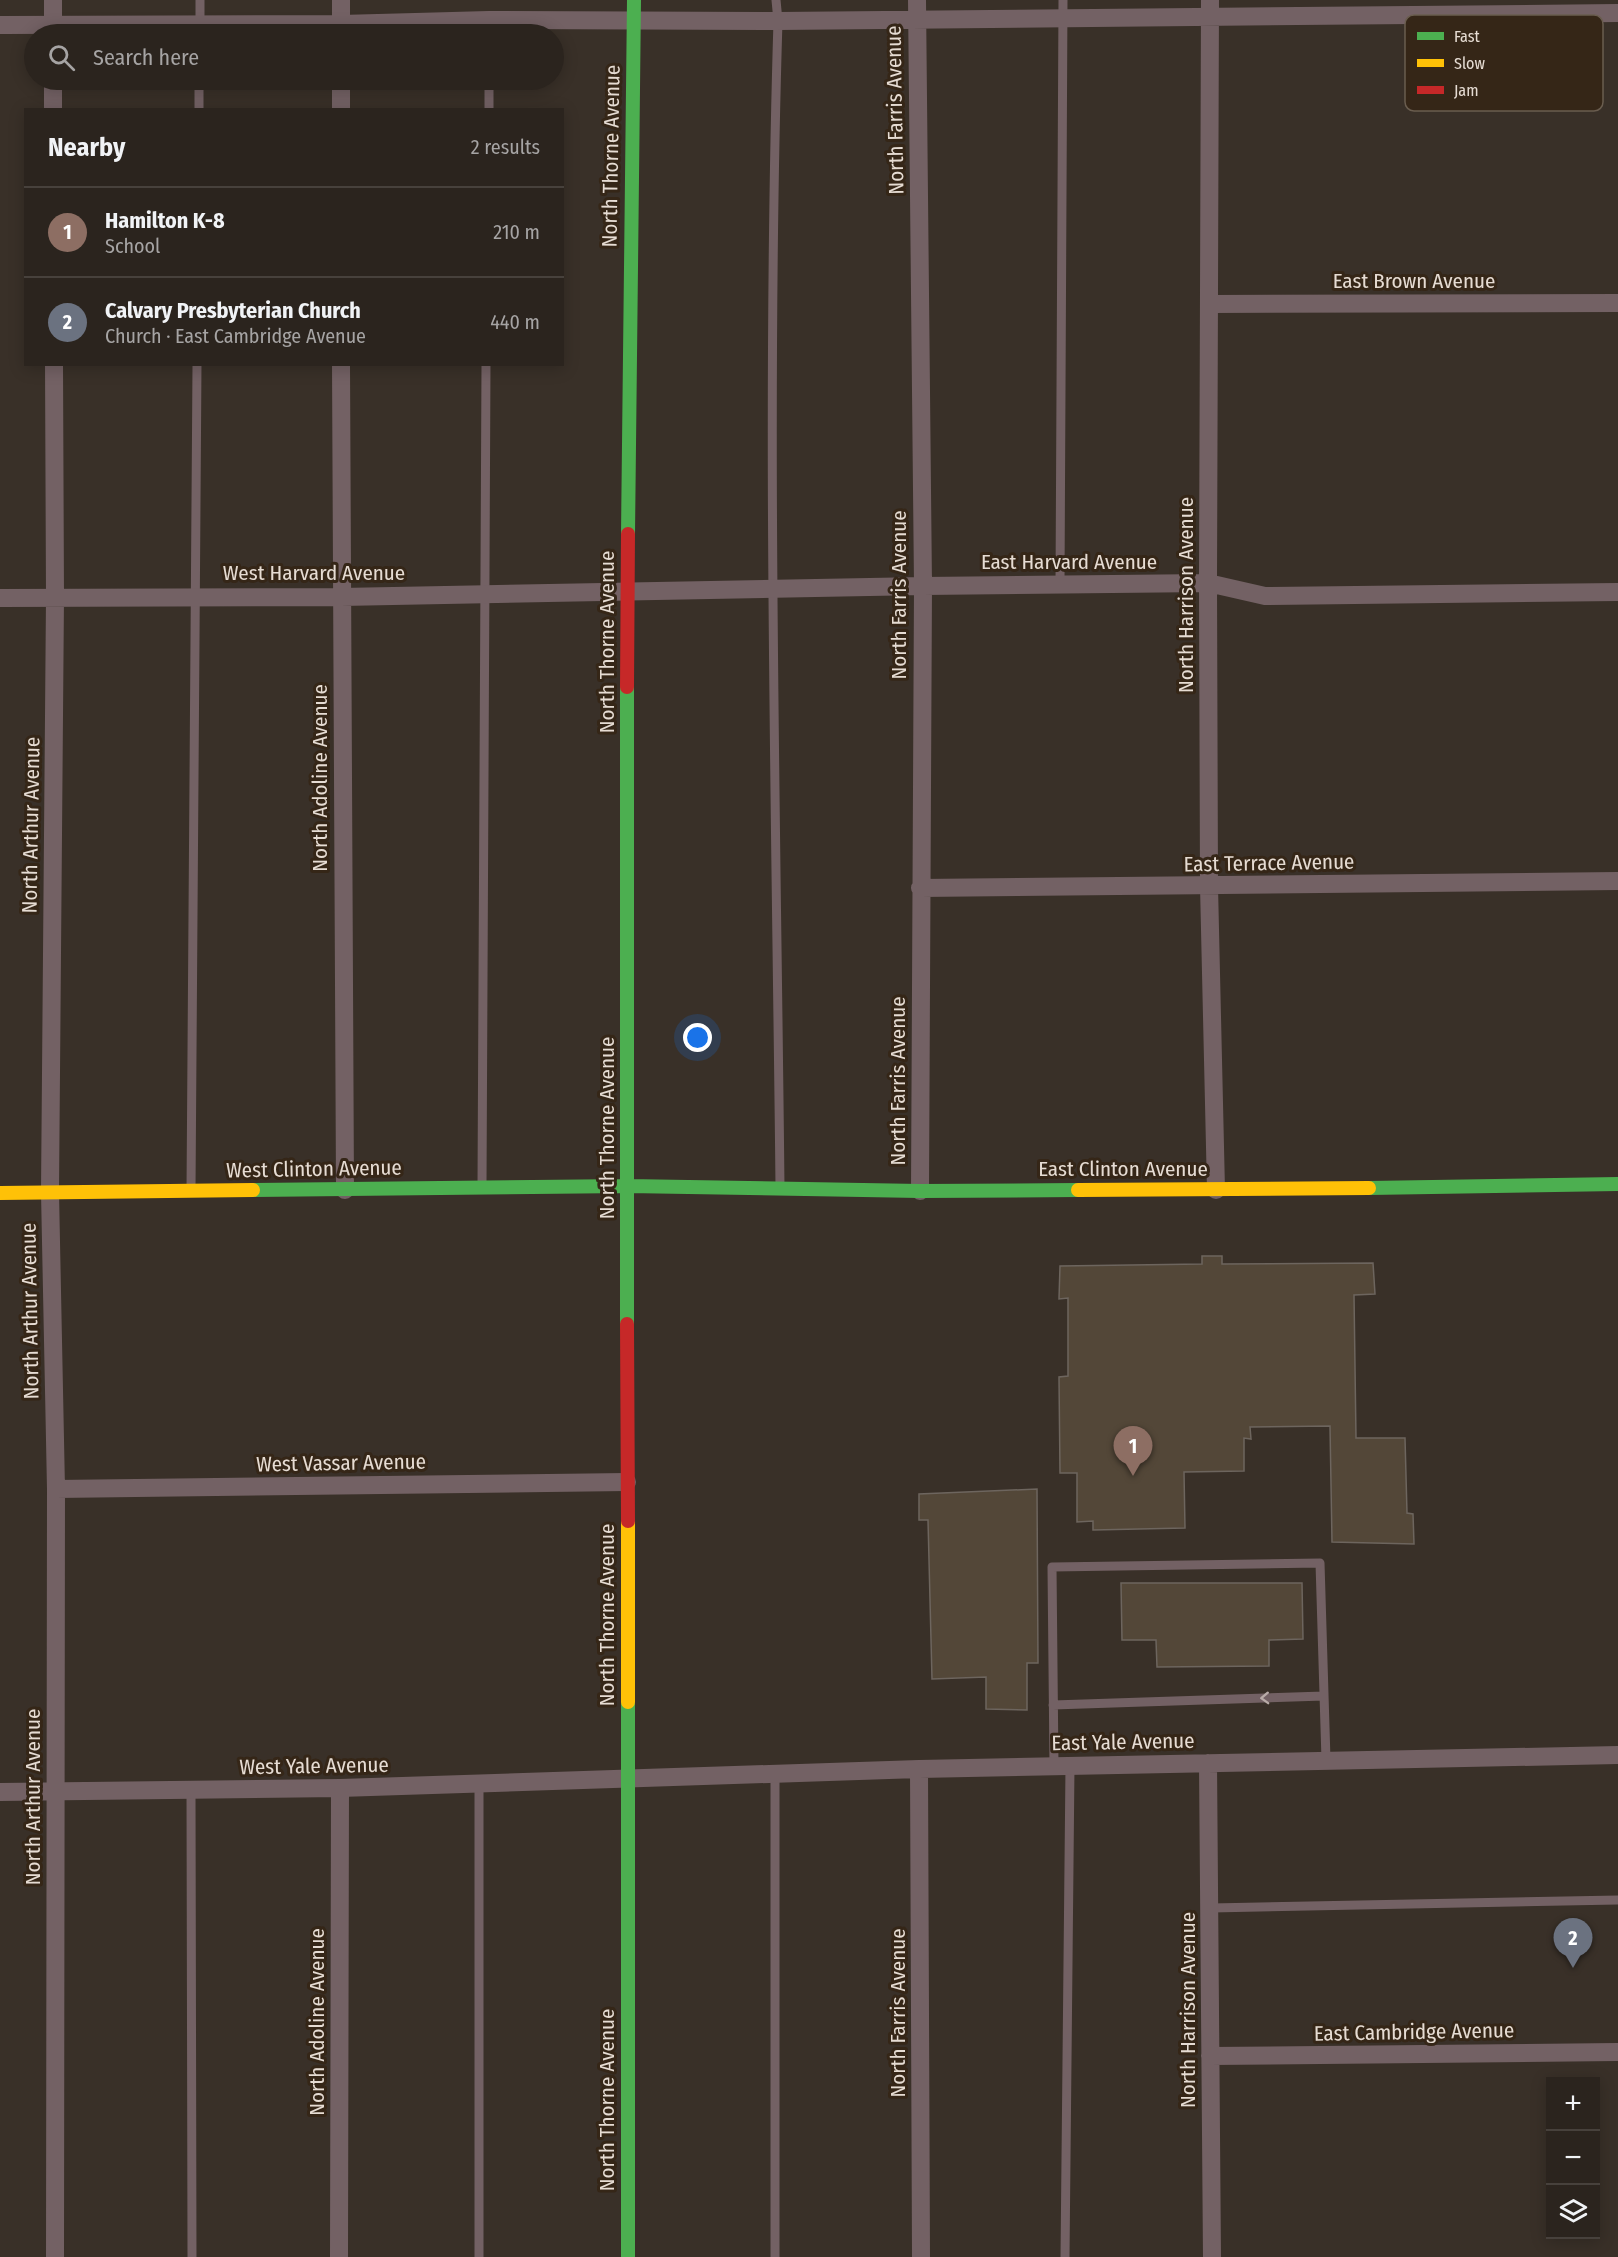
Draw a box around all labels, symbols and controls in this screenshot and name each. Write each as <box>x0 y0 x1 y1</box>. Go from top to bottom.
legend <box>1405 15 1603 111</box>
search box <box>24 24 564 90</box>
street label: North Farris Avenue <box>881 25 909 195</box>
text: Fast <box>1454 27 1481 46</box>
icon: search <box>45 41 78 74</box>
text: Search here <box>93 44 199 71</box>
text: Slow <box>1454 54 1485 73</box>
street label: North Thorne Avenue <box>596 64 626 248</box>
text: Jam <box>1454 81 1479 100</box>
text: Nearby <box>48 132 125 163</box>
text: 2 results <box>471 135 540 159</box>
text: Hamilton K-8 <box>105 207 225 234</box>
text: 1 <box>63 220 72 244</box>
text: 210 m <box>493 220 540 244</box>
text: School <box>105 234 160 258</box>
street label: East Brown Avenue <box>1333 268 1495 294</box>
text: Calvary Presbyterian Church <box>105 297 361 324</box>
text: 2 <box>63 310 72 334</box>
text: 440 m <box>490 310 540 334</box>
text: Church · East Cambridge Avenue <box>105 324 366 348</box>
street label: North Harrison Avenue <box>1173 497 1199 693</box>
street label: North Farris Avenue <box>886 510 912 680</box>
street label: East Harvard Avenue <box>981 549 1157 575</box>
street label: North Thorne Avenue <box>594 551 620 733</box>
street label: West Harvard Avenue <box>223 560 405 586</box>
street label: North Adoline Avenue <box>307 684 333 872</box>
street label: North Arthur Avenue <box>16 736 46 914</box>
street label: East Terrace Avenue <box>1183 849 1355 877</box>
street label: North Farris Avenue <box>885 996 911 1166</box>
your location <box>683 1023 712 1052</box>
street label: North Thorne Avenue <box>594 1037 620 1219</box>
street label: West Clinton Avenue <box>226 1154 402 1184</box>
street label: East Clinton Avenue <box>1038 1156 1208 1182</box>
street label: North Arthur Avenue <box>15 1222 45 1400</box>
pin: 1 <box>1114 1426 1152 1476</box>
street label: West Vassar Avenue <box>256 1449 426 1477</box>
street label: North Thorne Avenue <box>594 1524 620 1706</box>
one-way arrow <box>1261 1692 1270 1704</box>
street label: North Arthur Avenue <box>20 1709 46 1885</box>
street label: East Yale Avenue <box>1051 1728 1195 1756</box>
street label: West Yale Avenue <box>239 1752 389 1780</box>
street label: North Harrison Avenue <box>1175 1912 1201 2108</box>
pin: 2 <box>1554 1918 1592 1968</box>
street label: North Adoline Avenue <box>304 1928 330 2116</box>
street label: North Farris Avenue <box>885 1928 911 2098</box>
street label: North Thorne Avenue <box>594 2009 620 2191</box>
street label: East Cambridge Avenue <box>1314 2017 1514 2047</box>
map controls <box>1546 2077 1600 2239</box>
button: + <box>1546 2077 1600 2131</box>
button: − <box>1546 2131 1600 2185</box>
button: layers <box>1546 2185 1600 2239</box>

